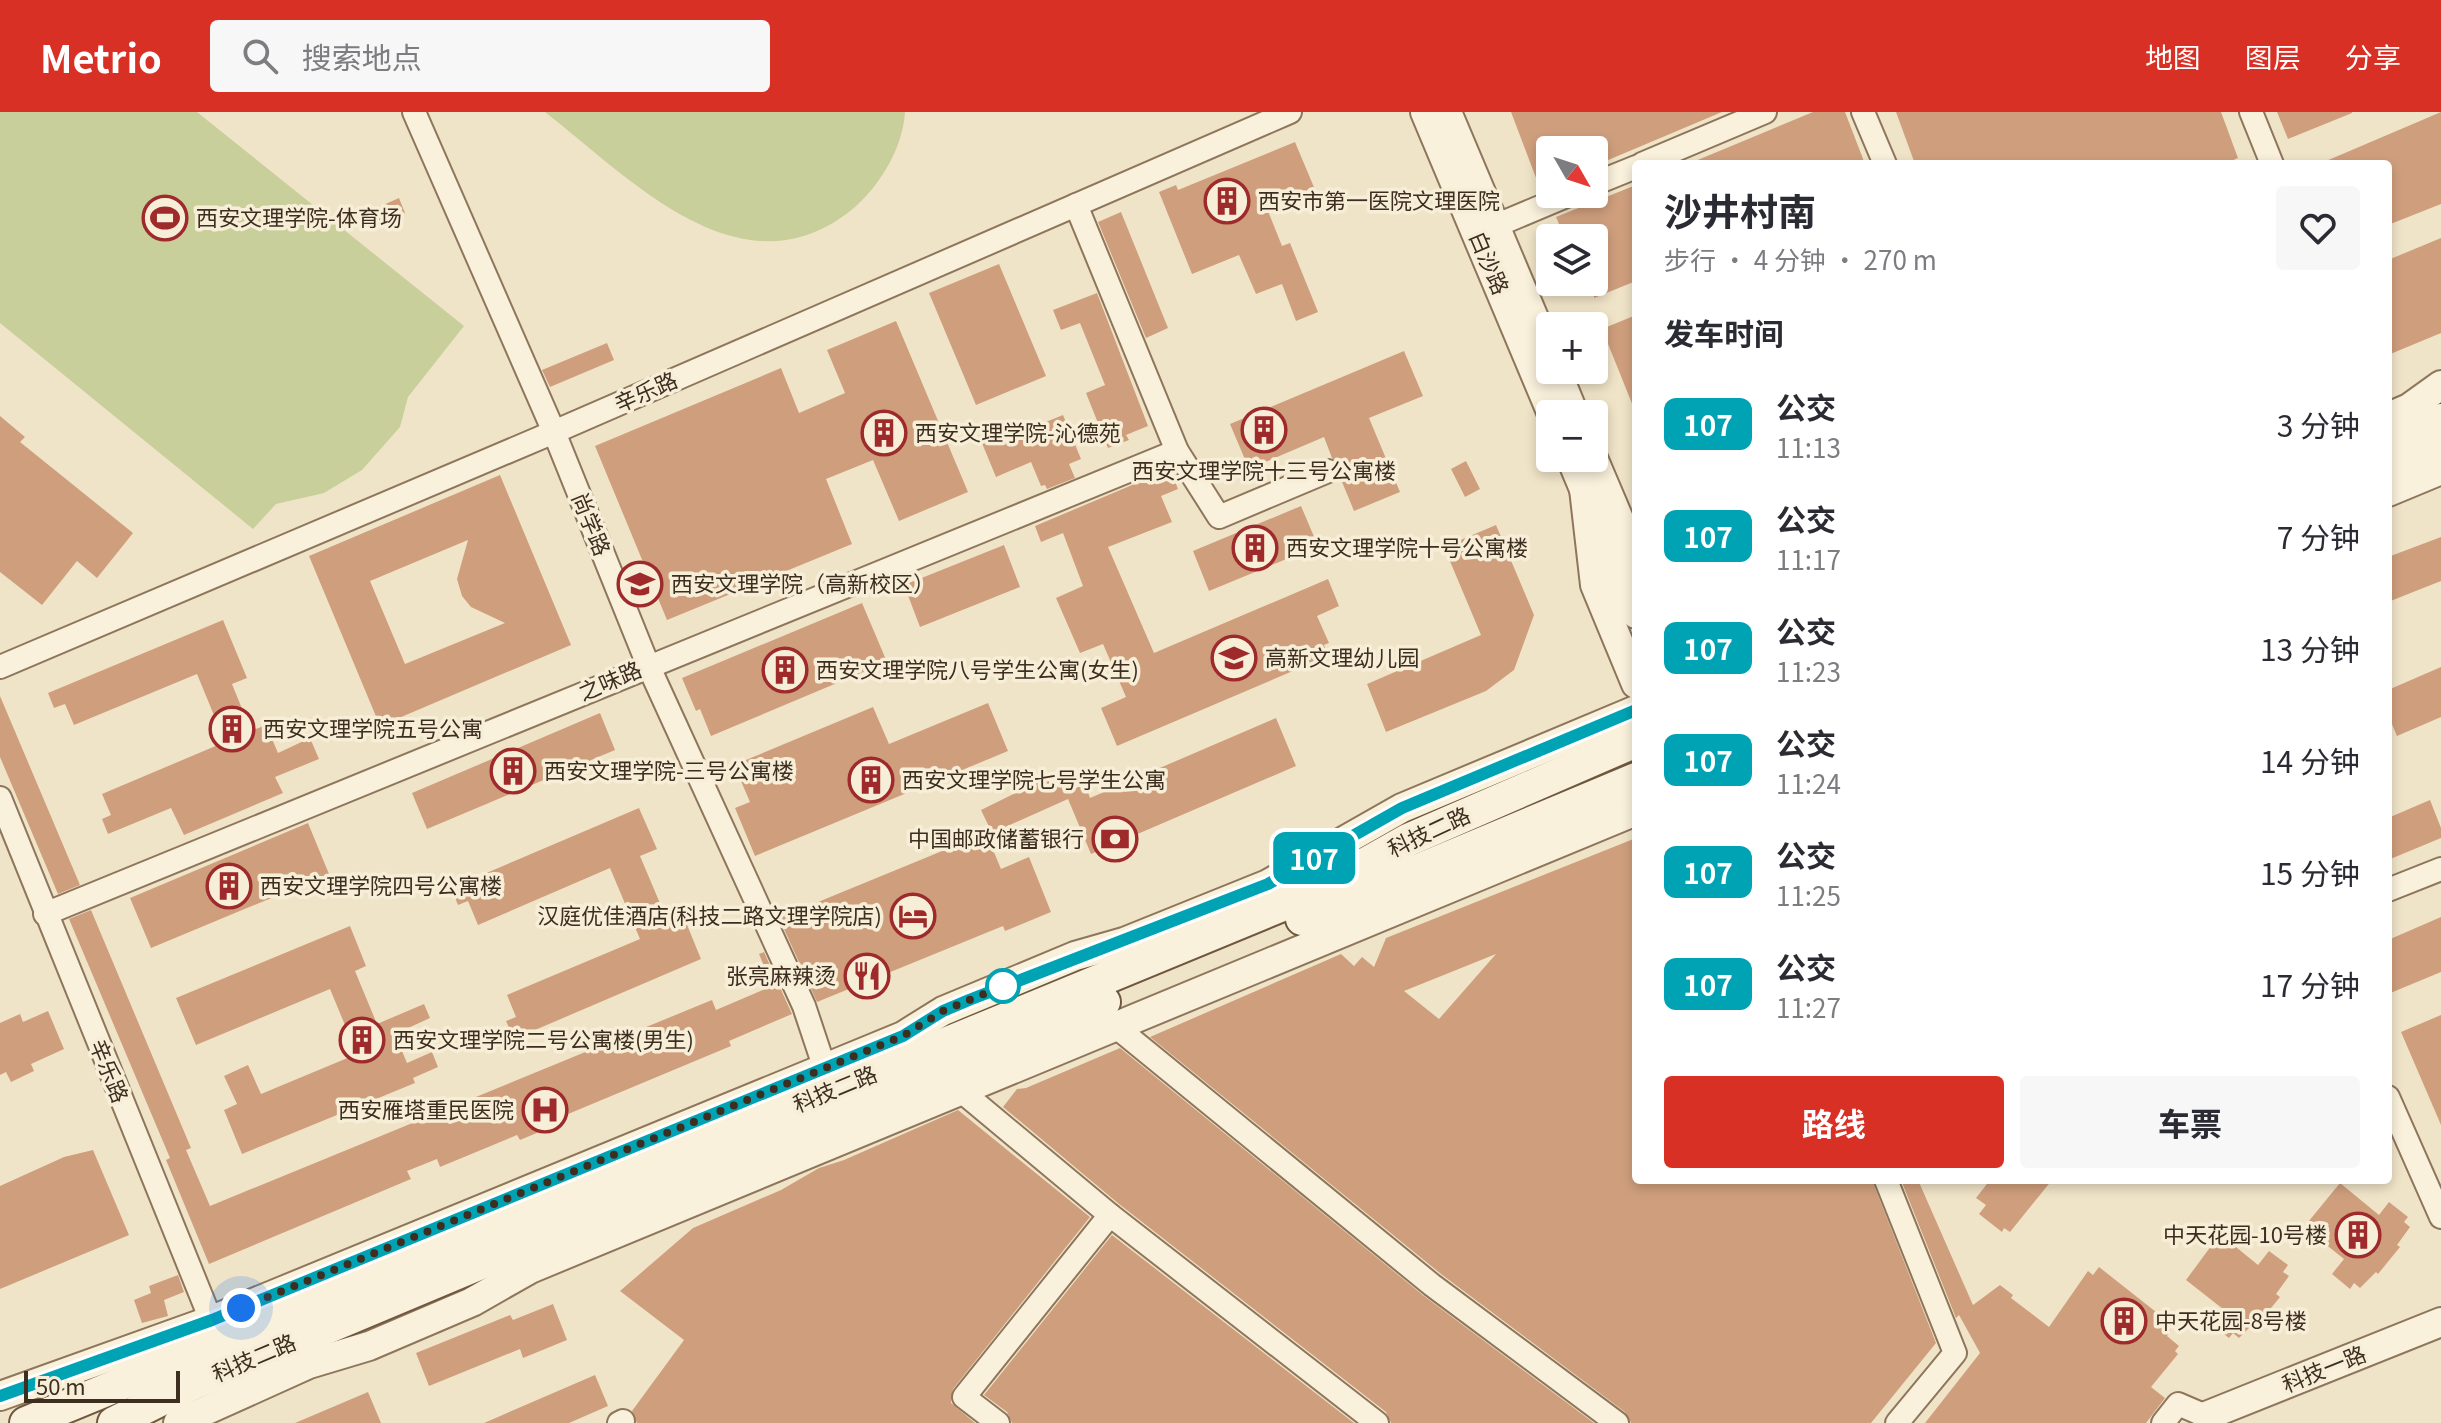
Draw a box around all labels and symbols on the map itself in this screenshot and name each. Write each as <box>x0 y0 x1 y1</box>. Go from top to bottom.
north arrow <box>1536 136 1608 208</box>
building icon: 西安市第一医院文理医院 <box>1203 177 1251 225</box>
place label: 西安市第一医院文理医院 <box>1258 183 1500 215</box>
sports icon: 西安文理学院-体育场 <box>141 194 189 242</box>
place label: 西安文理学院-体育场 <box>196 200 402 232</box>
street label: 白沙路 <box>1463 226 1518 299</box>
street label: 辛乐路 <box>609 362 682 418</box>
building icon: 西安文理学院十三号公寓楼 <box>1240 406 1288 454</box>
building icon: 西安文理学院-沁德苑 <box>860 409 908 457</box>
place label: 西安文理学院-沁德苑 <box>915 415 1121 447</box>
place label: 西安文理学院十三号公寓楼 <box>1132 453 1396 485</box>
street label: 尚学路 <box>566 487 620 560</box>
building icon: 西安文理学院十号公寓楼 <box>1231 524 1279 572</box>
place label: 西安文理学院十号公寓楼 <box>1286 530 1528 562</box>
school or university icon: 西安文理学院（高新校区） <box>616 560 664 608</box>
place label: 西安文理学院（高新校区） <box>671 566 935 598</box>
school or university icon: 高新文理幼儿园 <box>1210 634 1258 682</box>
place label: 高新文理幼儿园 <box>1265 640 1419 672</box>
building icon: 西安文理学院八号学生公寓(女生) <box>761 646 809 694</box>
street label: 之味路 <box>573 652 646 707</box>
place label: 西安文理学院八号学生公寓(女生) <box>816 652 1139 684</box>
building icon: 西安文理学院五号公寓 <box>208 705 256 753</box>
place label: 西安文理学院五号公寓 <box>263 711 483 743</box>
building icon: 西安文理学院-三号公寓楼 <box>489 747 537 795</box>
place label: 西安文理学院-三号公寓楼 <box>544 753 794 785</box>
building icon: 西安文理学院七号学生公寓 <box>847 756 895 804</box>
place label: 西安文理学院七号学生公寓 <box>902 762 1166 794</box>
street label: 科技二路 <box>1382 797 1475 863</box>
bank icon: 中国邮政储蓄银行 <box>1091 815 1139 863</box>
place label: 中国邮政储蓄银行 <box>908 821 1084 853</box>
line badge: 107 <box>1268 832 1360 884</box>
building icon: 西安文理学院四号公寓楼 <box>205 862 253 910</box>
place label: 西安文理学院四号公寓楼 <box>260 868 502 900</box>
hotel icon: 汉庭优佳酒店(科技二路文理学院店) <box>889 892 937 940</box>
place label: 汉庭优佳酒店(科技二路文理学院店) <box>537 898 882 930</box>
restaurant icon: 张亮麻辣烫 <box>843 952 891 1000</box>
place label: 张亮麻辣烫 <box>726 958 836 990</box>
unlabelled marker <box>986 969 1020 1003</box>
building icon: 西安文理学院二号公寓楼(男生) <box>338 1016 386 1064</box>
place label: 西安文理学院二号公寓楼(男生) <box>393 1022 694 1054</box>
street label: 辛乐路 <box>84 1034 138 1107</box>
street label: 科技二路 <box>787 1056 881 1118</box>
hospital icon: 西安雁塔重民医院 <box>521 1086 569 1134</box>
place label: 西安雁塔重民医院 <box>338 1092 514 1124</box>
building icon: 中天花园-10号楼 <box>2334 1211 2382 1259</box>
place label: 中天花园-10号楼 <box>2163 1217 2327 1249</box>
your location <box>221 1288 261 1328</box>
building icon: 中天花园-8号楼 <box>2100 1297 2148 1345</box>
place label: 中天花园-8号楼 <box>2155 1303 2307 1335</box>
street label: 科技二路 <box>206 1324 300 1388</box>
street label: 科技一路 <box>2276 1336 2370 1398</box>
scale bar <box>24 1367 180 1403</box>

